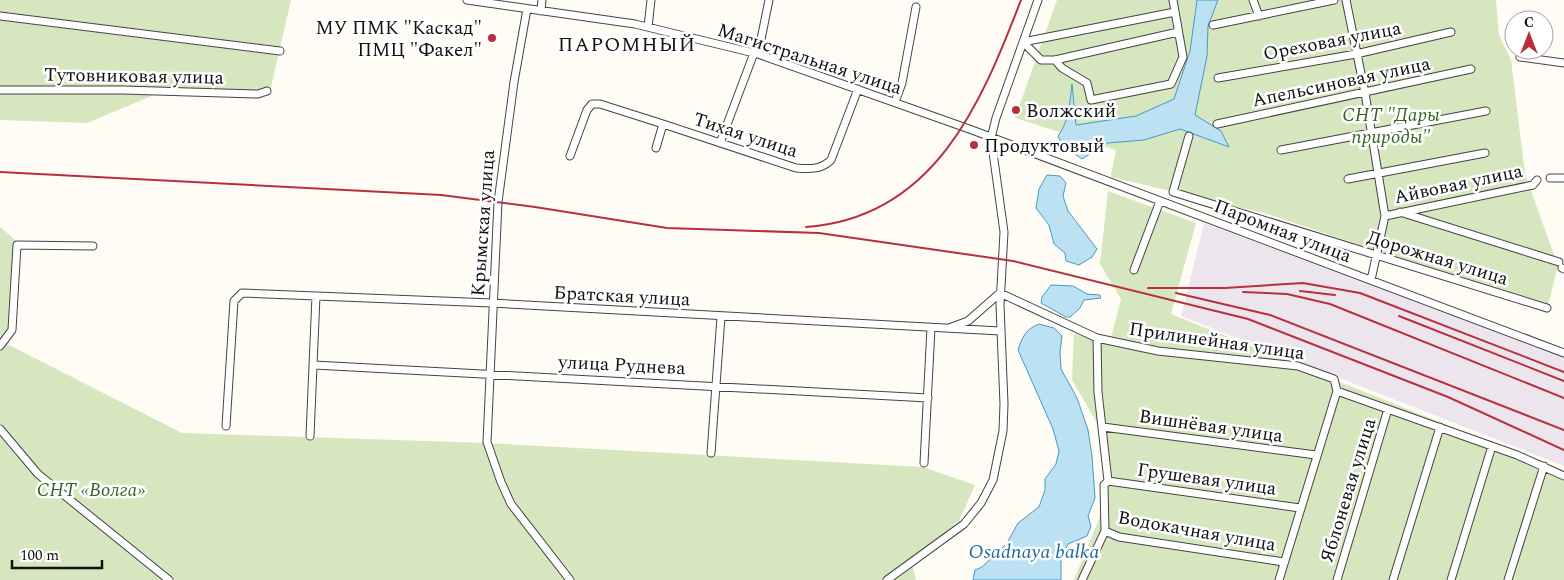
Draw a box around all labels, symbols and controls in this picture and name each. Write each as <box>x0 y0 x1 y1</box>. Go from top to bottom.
north arrow <box>1504 10 1554 60</box>
text: С <box>1524 12 1534 33</box>
place label: МУ ПМК "Каскад" ПМЦ "Факел" <box>316 14 482 65</box>
street label: Ореховая улица <box>1261 14 1405 69</box>
street label: Магистральная улица <box>713 16 906 103</box>
district label: ПАРОМНЫЙ <box>558 30 696 60</box>
marker: МУ ПМК "Каскад" ПМЦ "Факел" <box>486 32 498 44</box>
street label: Апельсиновая улица <box>1249 49 1434 116</box>
street label: Тутовниковая улица <box>44 60 225 93</box>
place label: Волжский <box>1026 97 1116 126</box>
park label: СНТ "Дары природы" <box>1342 101 1440 152</box>
marker: Волжский <box>1010 104 1022 116</box>
street label: Тихая улица <box>689 105 802 166</box>
place label: Продуктовый <box>984 132 1104 161</box>
marker: Продуктовый <box>968 139 980 151</box>
street label: Крымская улица <box>464 148 503 297</box>
street label: Айвовая улица <box>1391 157 1526 212</box>
street label: Паромная улица <box>1209 192 1356 271</box>
street label: Дорожная улица <box>1363 223 1512 294</box>
street label: Братская улица <box>553 278 692 315</box>
street label: Прилинейная улица <box>1127 315 1307 368</box>
street label: улица Руднева <box>556 348 687 383</box>
street label: Вишнёвая улица <box>1137 402 1285 451</box>
street label: Яблоневая улица <box>1313 414 1384 566</box>
street label: Грушевая улица <box>1135 455 1279 504</box>
park label: СНТ «Волга» <box>37 476 145 505</box>
street label: Водокачная улица <box>1115 503 1279 560</box>
water label: Osadnaya balka <box>968 537 1100 567</box>
scale bar <box>12 538 102 570</box>
text: 100 m <box>20 544 59 567</box>

